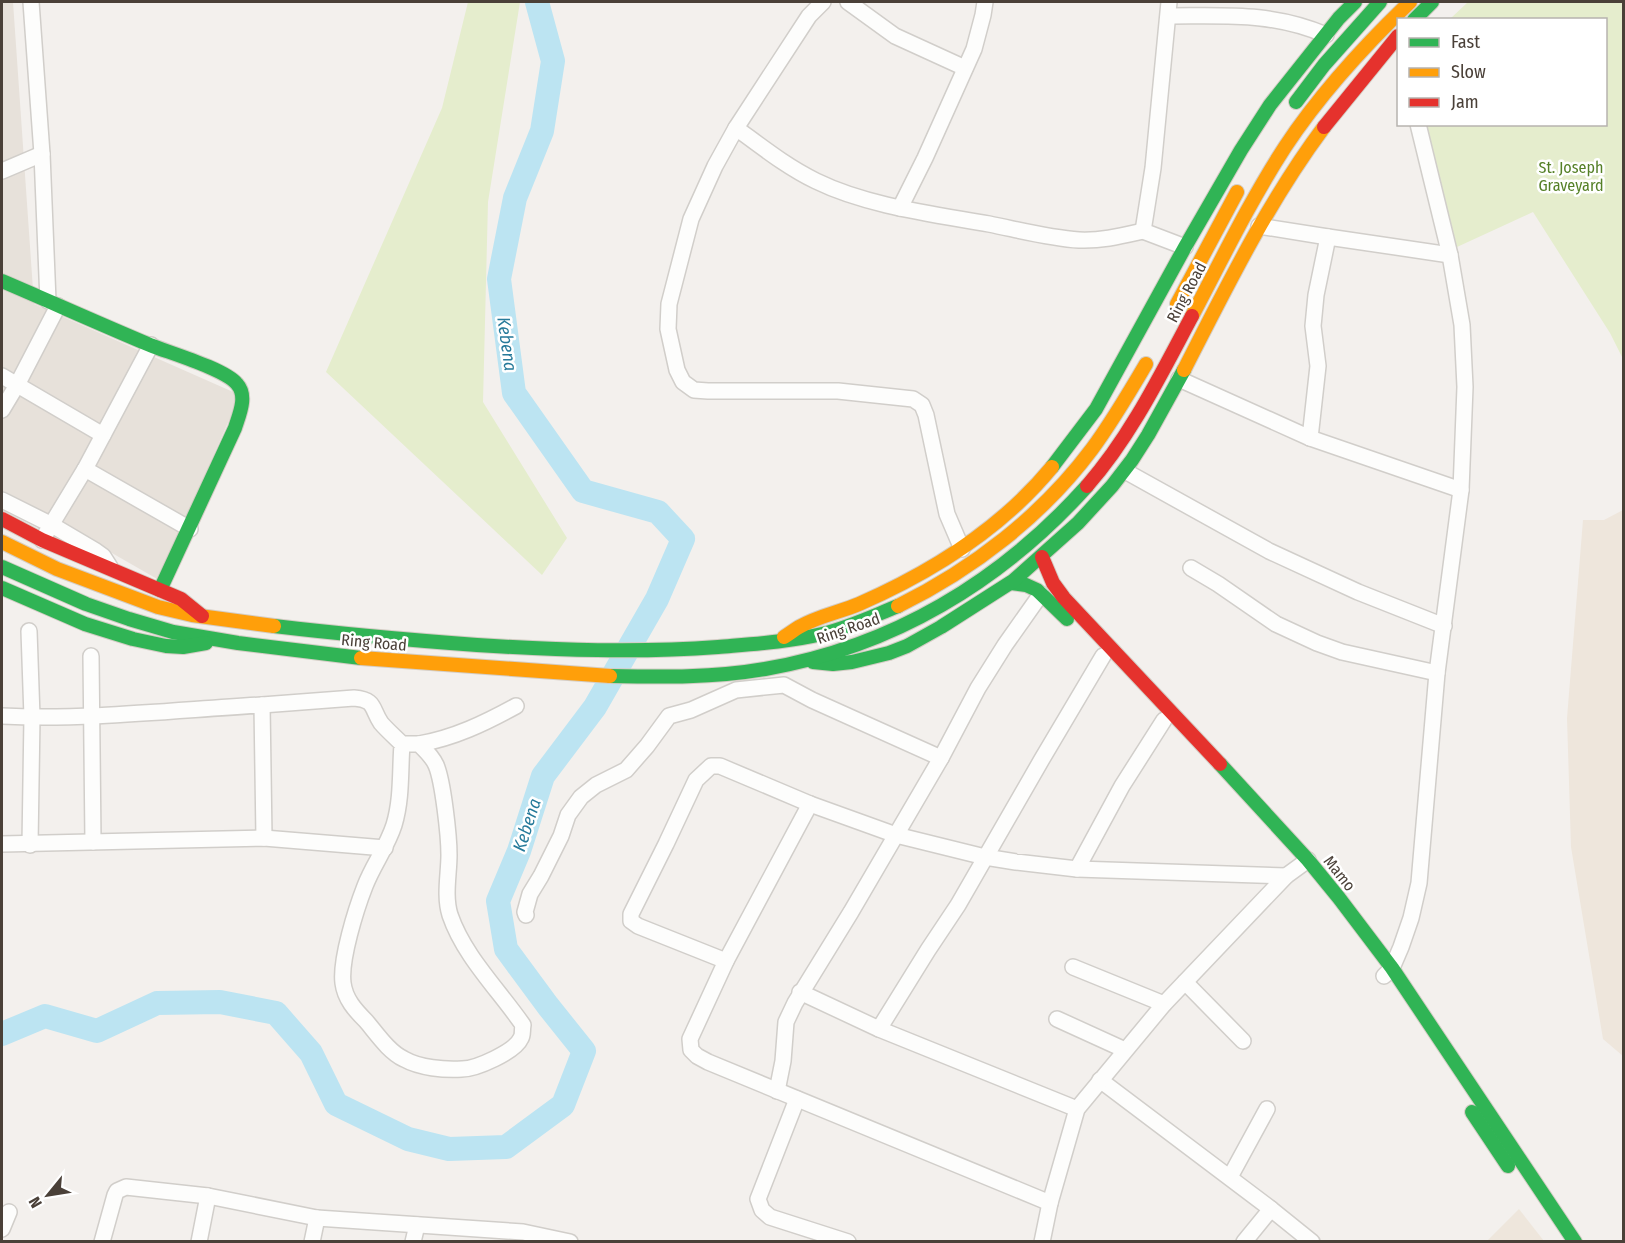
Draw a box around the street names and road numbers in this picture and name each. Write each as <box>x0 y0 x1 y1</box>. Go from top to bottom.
street label: Ring Road <box>1163 259 1210 326</box>
street label: Ring Road <box>814 609 882 648</box>
street label: Ring Road <box>340 630 407 655</box>
street label: Mamo <box>1320 852 1360 895</box>

